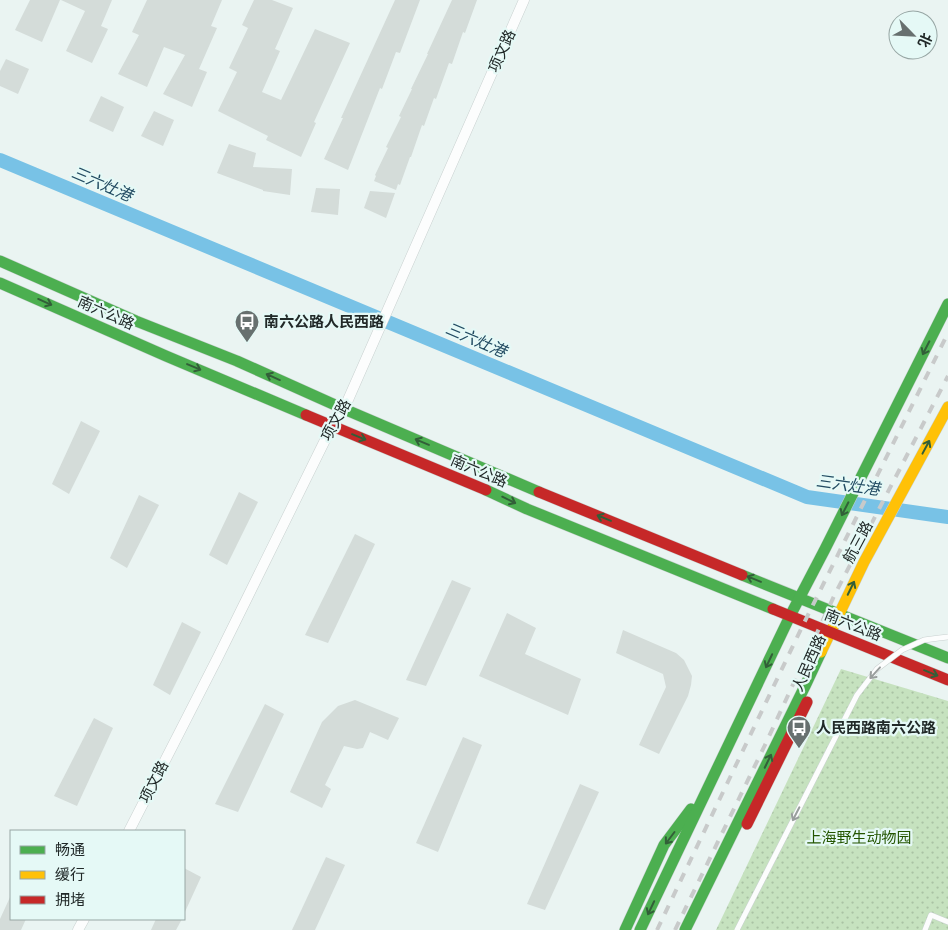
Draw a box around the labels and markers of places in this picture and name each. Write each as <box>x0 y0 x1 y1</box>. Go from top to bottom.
bus stop icon: 南六公路人民西路 <box>234 309 260 343</box>
place label: 南六公路人民西路 <box>264 313 384 331</box>
bus stop icon: 人民西路南六公路 <box>786 715 812 749</box>
place label: 人民西路南六公路 <box>816 719 936 737</box>

